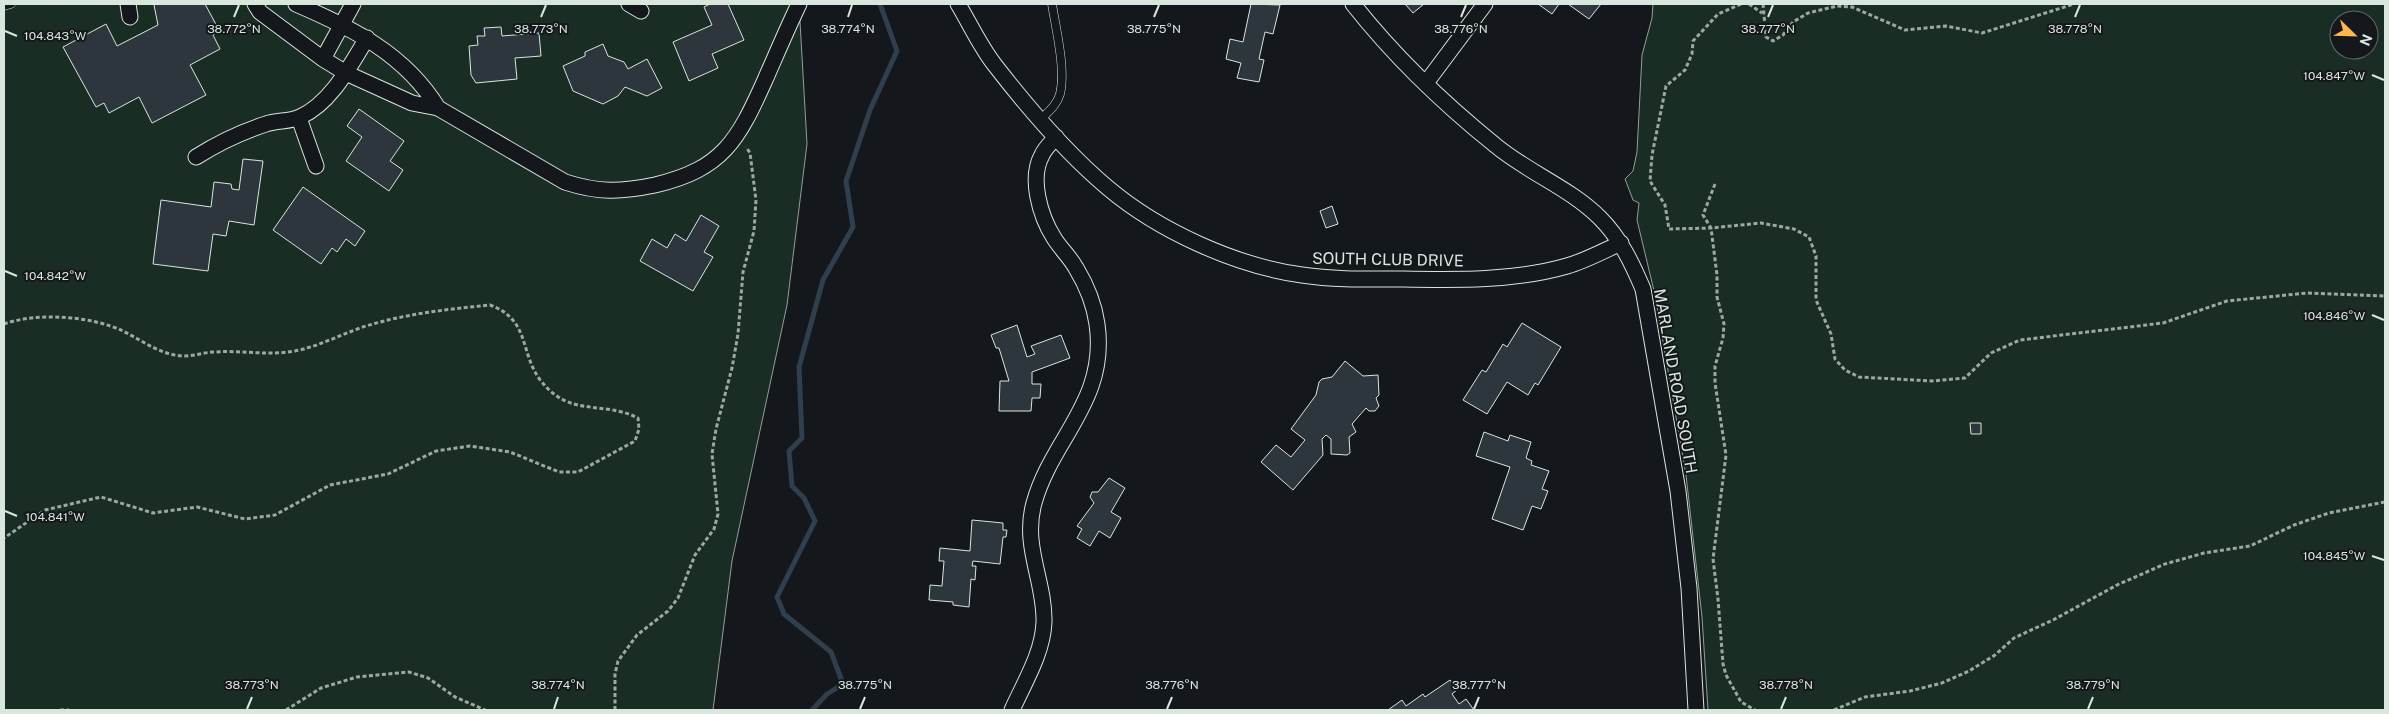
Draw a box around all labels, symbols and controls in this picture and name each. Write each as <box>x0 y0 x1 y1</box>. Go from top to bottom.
north arrow <box>2329 10 2379 60</box>
text: 38.772°N <box>207 22 261 36</box>
text: 38.773°N <box>514 22 568 36</box>
text: 38.774°N <box>821 22 875 36</box>
text: 38.775°N <box>1127 22 1181 36</box>
text: 38.776°N <box>1434 22 1488 36</box>
text: 38.777°N <box>1741 22 1795 36</box>
text: 38.778°N <box>2048 22 2102 36</box>
text: 104.843°W <box>24 29 87 43</box>
text: N <box>2356 32 2375 48</box>
text: 104.847°W <box>2303 69 2366 83</box>
street label: SOUTH CLUB DRIVE <box>1312 249 1464 270</box>
text: 104.842°W <box>24 269 86 283</box>
street label: MARLAND ROAD SOUTH <box>1650 287 1701 475</box>
text: 104.846°W <box>2303 309 2366 323</box>
text: 104.841°W <box>25 510 85 524</box>
text: 104.845°W <box>2303 549 2366 563</box>
text: 38.773°N <box>225 678 279 692</box>
text: 38.774°N <box>531 678 585 692</box>
text: 38.775°N <box>838 678 892 692</box>
text: 38.776°N <box>1145 678 1199 692</box>
text: 38.777°N <box>1452 678 1506 692</box>
text: 38.778°N <box>1759 678 1813 692</box>
text: 38.779°N <box>2066 678 2120 692</box>

